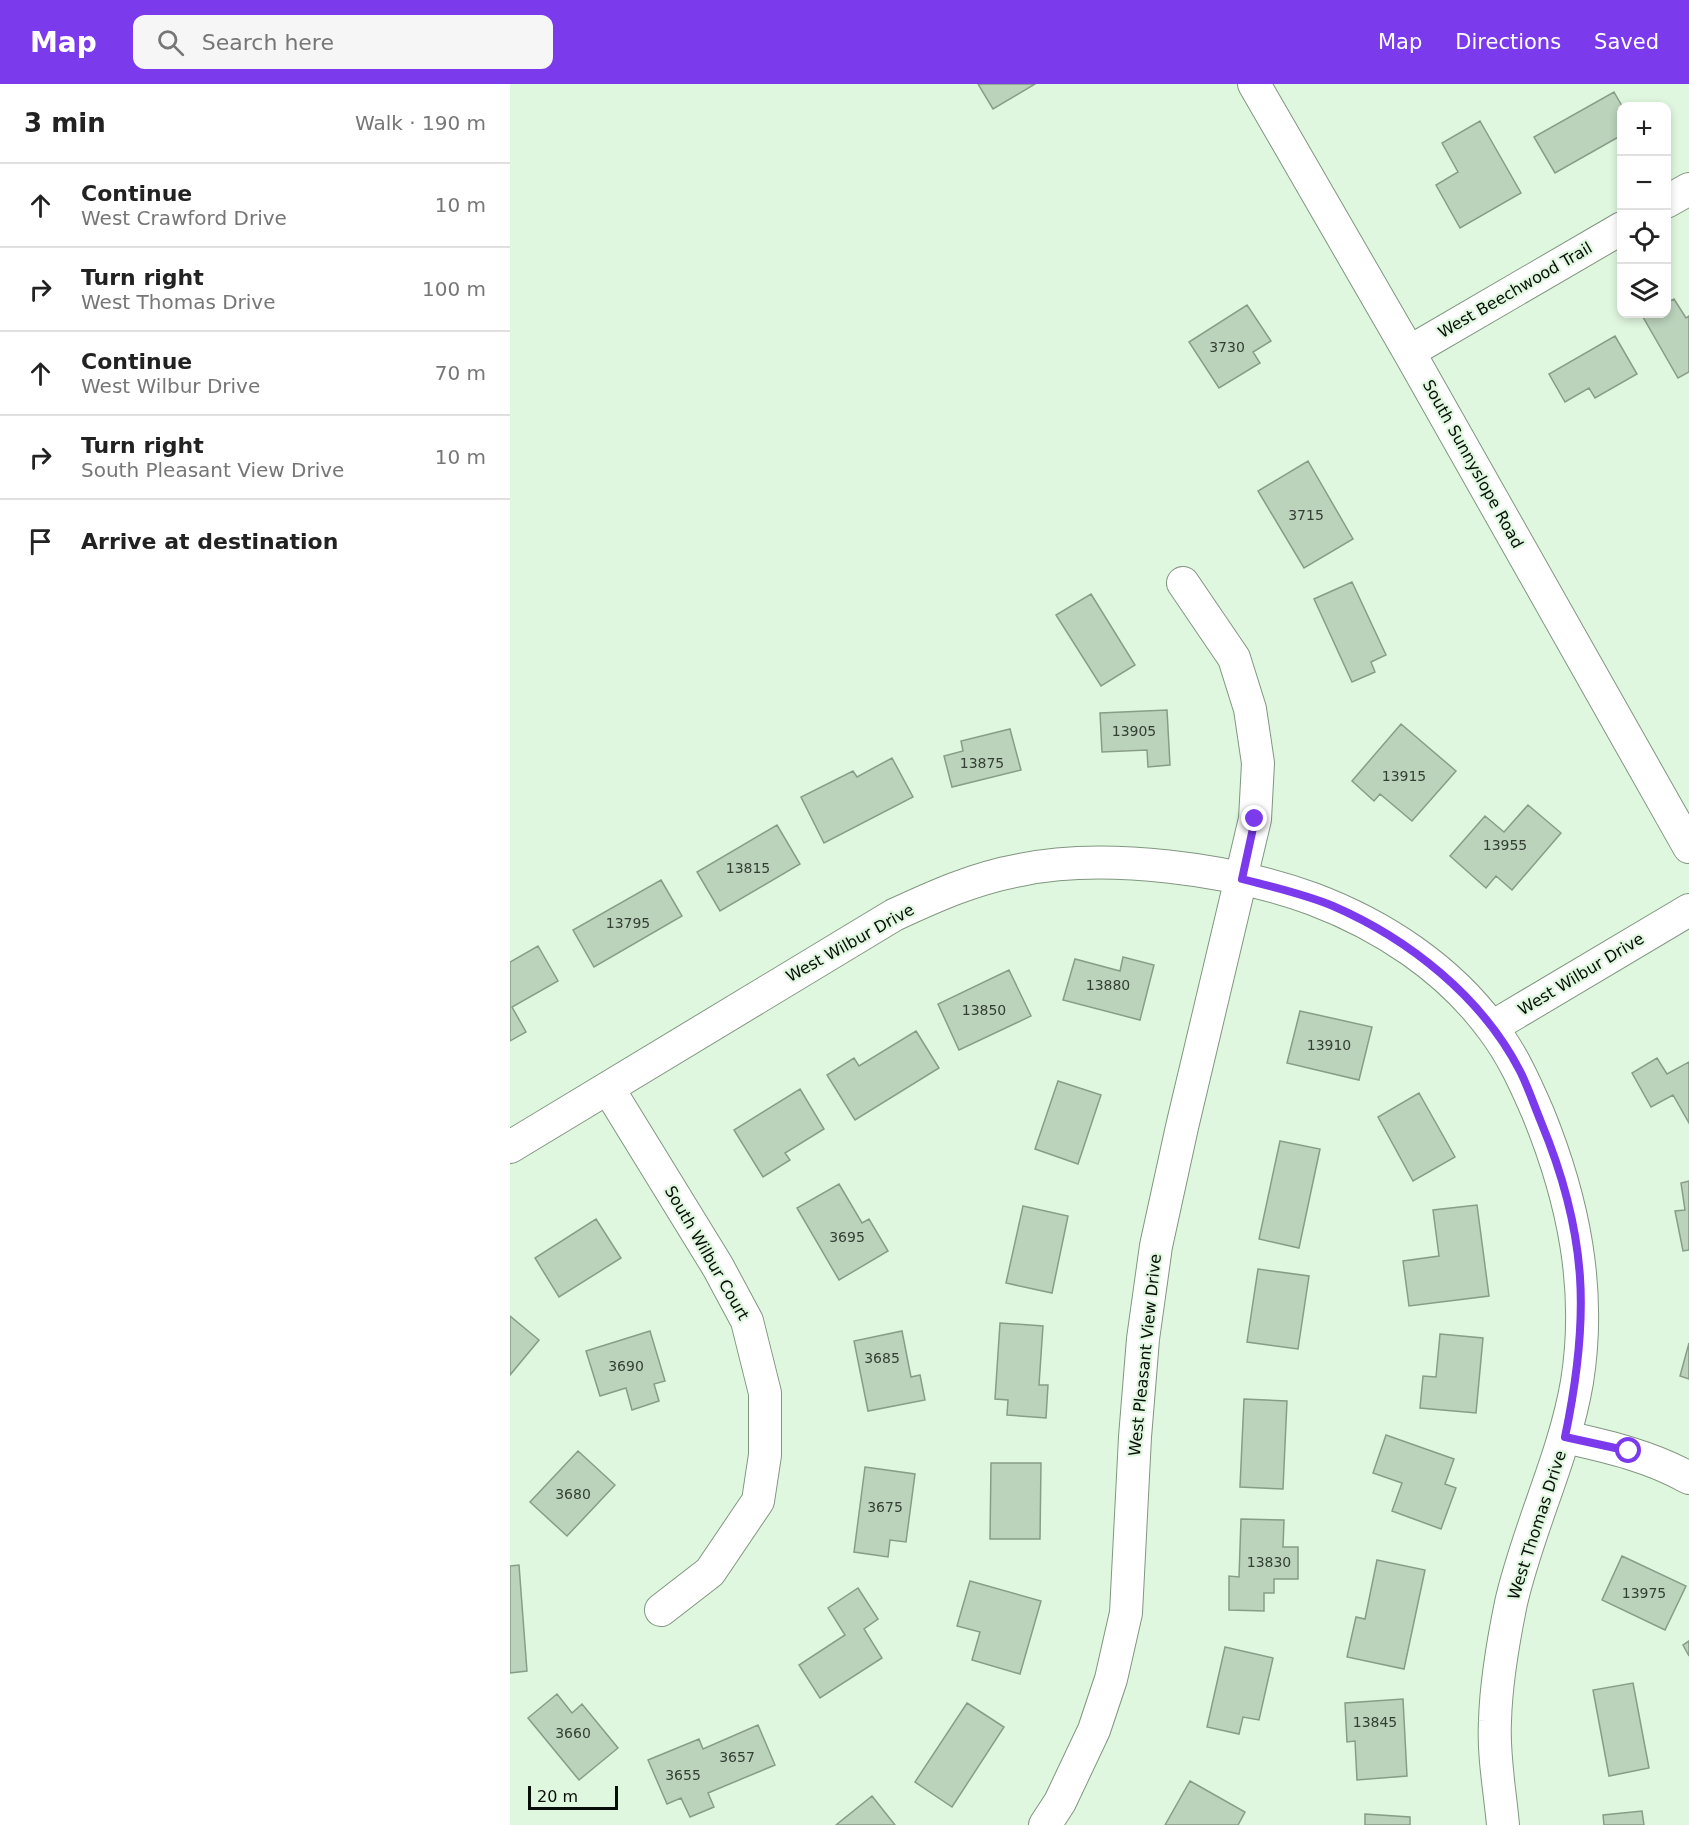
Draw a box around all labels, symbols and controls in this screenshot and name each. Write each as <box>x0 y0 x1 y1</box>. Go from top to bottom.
search box <box>133 15 553 69</box>
text: Map <box>30 26 97 59</box>
icon: search <box>154 26 187 59</box>
text: Search here <box>202 30 334 55</box>
text: Map <box>1378 30 1422 54</box>
text: Directions <box>1455 30 1561 54</box>
text: Saved <box>1594 30 1659 54</box>
map controls <box>1617 102 1671 318</box>
button: + <box>1617 102 1671 156</box>
text: 3 min <box>24 108 106 138</box>
text: Walk · 190 m <box>355 111 486 135</box>
button: − <box>1617 156 1671 210</box>
text: Continue <box>81 181 192 206</box>
icon: ahead <box>24 189 57 222</box>
text: 10 m <box>435 193 486 217</box>
text: West Crawford Drive <box>81 206 287 230</box>
button: locate <box>1617 210 1671 264</box>
street label: West Beechwood Trail <box>1435 238 1595 342</box>
button: layers <box>1617 264 1671 318</box>
text: Turn right <box>81 265 204 290</box>
icon: right <box>24 273 57 306</box>
text: 100 m <box>422 277 486 301</box>
text: West Thomas Drive <box>81 290 276 314</box>
house number: 3730 <box>1209 339 1245 355</box>
text: Continue <box>81 349 192 374</box>
icon: ahead <box>24 357 57 390</box>
text: 70 m <box>435 361 486 385</box>
text: West Wilbur Drive <box>81 374 260 398</box>
street label: South Sunnyslope Road <box>1419 377 1527 551</box>
text: Turn right <box>81 433 204 458</box>
icon: right <box>24 441 57 474</box>
text: 10 m <box>435 445 486 469</box>
text: South Pleasant View Drive <box>81 458 344 482</box>
house number: 3715 <box>1288 507 1324 523</box>
icon: arrive <box>24 525 57 558</box>
text: Arrive at destination <box>81 529 338 554</box>
house number: 13905 <box>1112 723 1156 739</box>
house number: 13875 <box>960 755 1004 771</box>
house number: 13915 <box>1382 768 1426 784</box>
route end <box>1241 805 1267 831</box>
house number: 13955 <box>1483 837 1527 853</box>
house number: 13815 <box>726 860 770 876</box>
street label: West Wilbur Drive <box>783 900 917 986</box>
house number: 13795 <box>606 915 650 931</box>
street label: West Wilbur Drive <box>1515 929 1647 1019</box>
house number: 13880 <box>1086 977 1130 993</box>
house number: 13850 <box>962 1002 1006 1018</box>
house number: 13910 <box>1307 1037 1351 1053</box>
street label: South Wilbur Court <box>661 1182 753 1324</box>
house number: 3695 <box>829 1229 865 1245</box>
street label: West Pleasant View Drive <box>1125 1253 1165 1457</box>
house number: 3685 <box>864 1350 900 1366</box>
house number: 3690 <box>608 1358 644 1374</box>
route start <box>1615 1437 1641 1463</box>
street label: West Thomas Drive <box>1504 1448 1570 1602</box>
house number: 3680 <box>555 1486 591 1502</box>
house number: 3675 <box>867 1499 903 1515</box>
house number: 13830 <box>1247 1554 1291 1570</box>
house number: 13975 <box>1622 1585 1666 1601</box>
house number: 13845 <box>1353 1714 1397 1730</box>
house number: 3660 <box>555 1725 591 1741</box>
house number: 3657 <box>719 1749 755 1765</box>
house number: 3655 <box>665 1767 701 1783</box>
scale bar <box>528 1783 618 1810</box>
text: 20 m <box>537 1787 578 1806</box>

